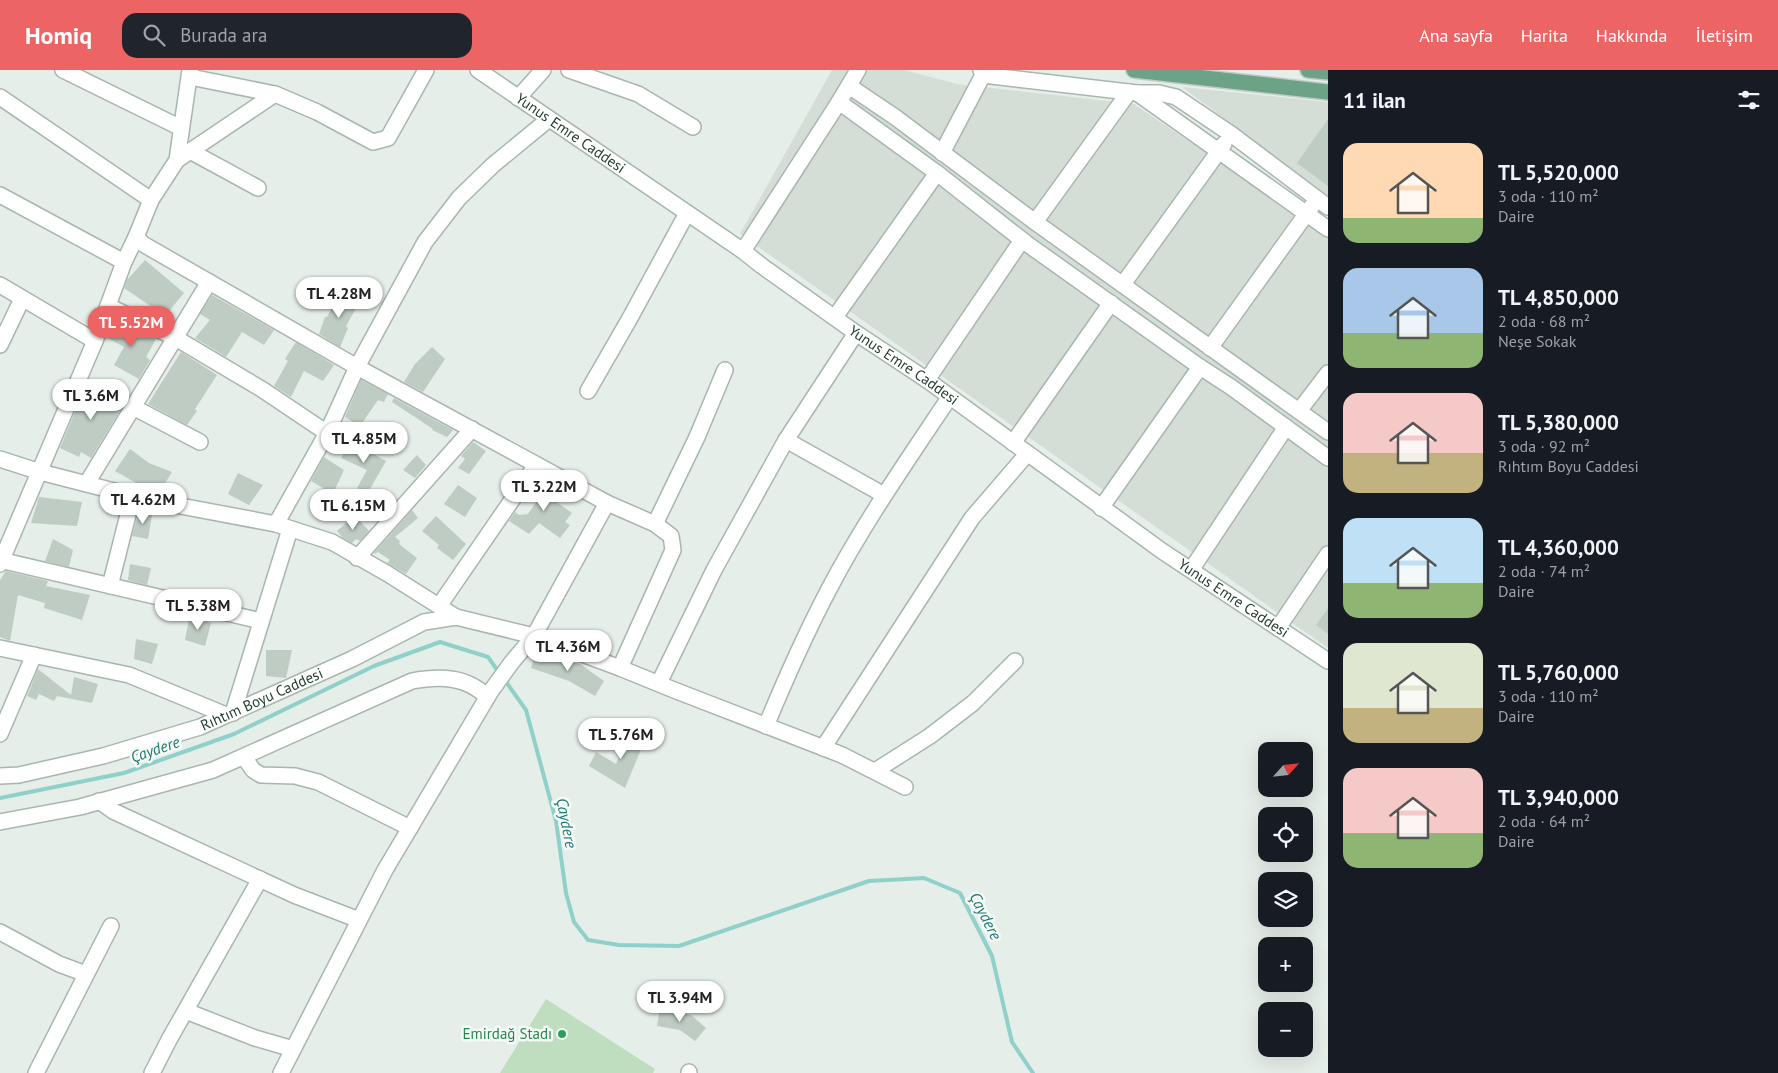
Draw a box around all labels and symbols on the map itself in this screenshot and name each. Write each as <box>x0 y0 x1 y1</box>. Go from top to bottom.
street label: Yunus Emre Caddesi <box>512 89 629 177</box>
pin: TL 4.28M <box>287 276 391 319</box>
pin: TL 5.52M <box>79 306 183 348</box>
street label: Yunus Emre Caddesi <box>845 321 963 409</box>
pin: TL 3.6M <box>45 378 137 421</box>
pin: TL 4.85M <box>312 422 416 464</box>
pin: TL 3.22M <box>492 470 596 512</box>
pin: TL 4.62M <box>91 482 195 525</box>
pin: TL 6.15M <box>301 488 405 531</box>
street label: Yunus Emre Caddesi <box>1175 554 1293 641</box>
pin: TL 5.38M <box>146 588 250 631</box>
pin: TL 4.36M <box>516 630 620 672</box>
street label: Rıhtım Boyu Caddesi <box>197 663 326 735</box>
pin: TL 5.76M <box>569 718 673 760</box>
water label: Çaydere <box>128 731 183 767</box>
north arrow <box>1258 742 1312 798</box>
water label: Çaydere <box>552 796 582 850</box>
water label: Çaydere <box>966 889 1007 944</box>
pin: TL 3.94M <box>628 980 732 1023</box>
place label: Emirdağ Stadı <box>463 1024 552 1043</box>
marker: Emirdağ Stadı <box>556 1028 568 1040</box>

